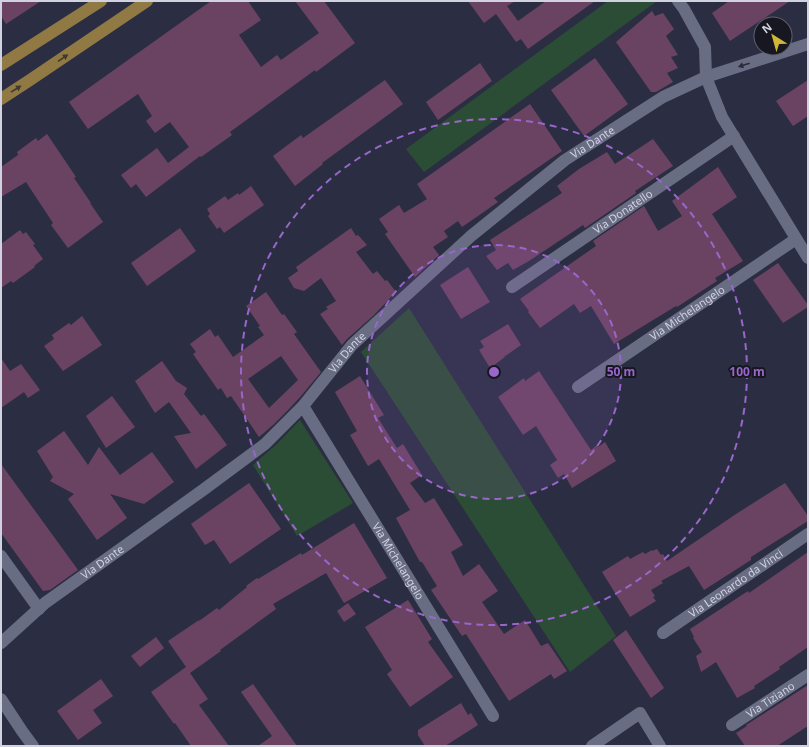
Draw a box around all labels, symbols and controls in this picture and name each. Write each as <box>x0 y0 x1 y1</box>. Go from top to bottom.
north arrow <box>753 16 793 56</box>
text: N <box>759 19 775 36</box>
one-way arrow <box>58 54 68 62</box>
one-way arrow <box>738 62 750 68</box>
one-way arrow <box>10 86 22 93</box>
street label: Via Dante <box>567 122 617 162</box>
street label: Via Donatello <box>590 186 655 237</box>
street label: Via Michelangelo <box>646 281 728 343</box>
street label: Via Dante <box>325 328 368 376</box>
text: 50 m <box>607 363 635 380</box>
text: 100 m <box>729 363 765 380</box>
centre of rings <box>487 365 501 379</box>
street label: Via Michelangelo <box>369 519 428 603</box>
street label: Via Dante <box>77 541 127 582</box>
street label: Via Leonardo da Vinci <box>685 545 785 620</box>
street label: Via Tiziano <box>743 678 798 721</box>

